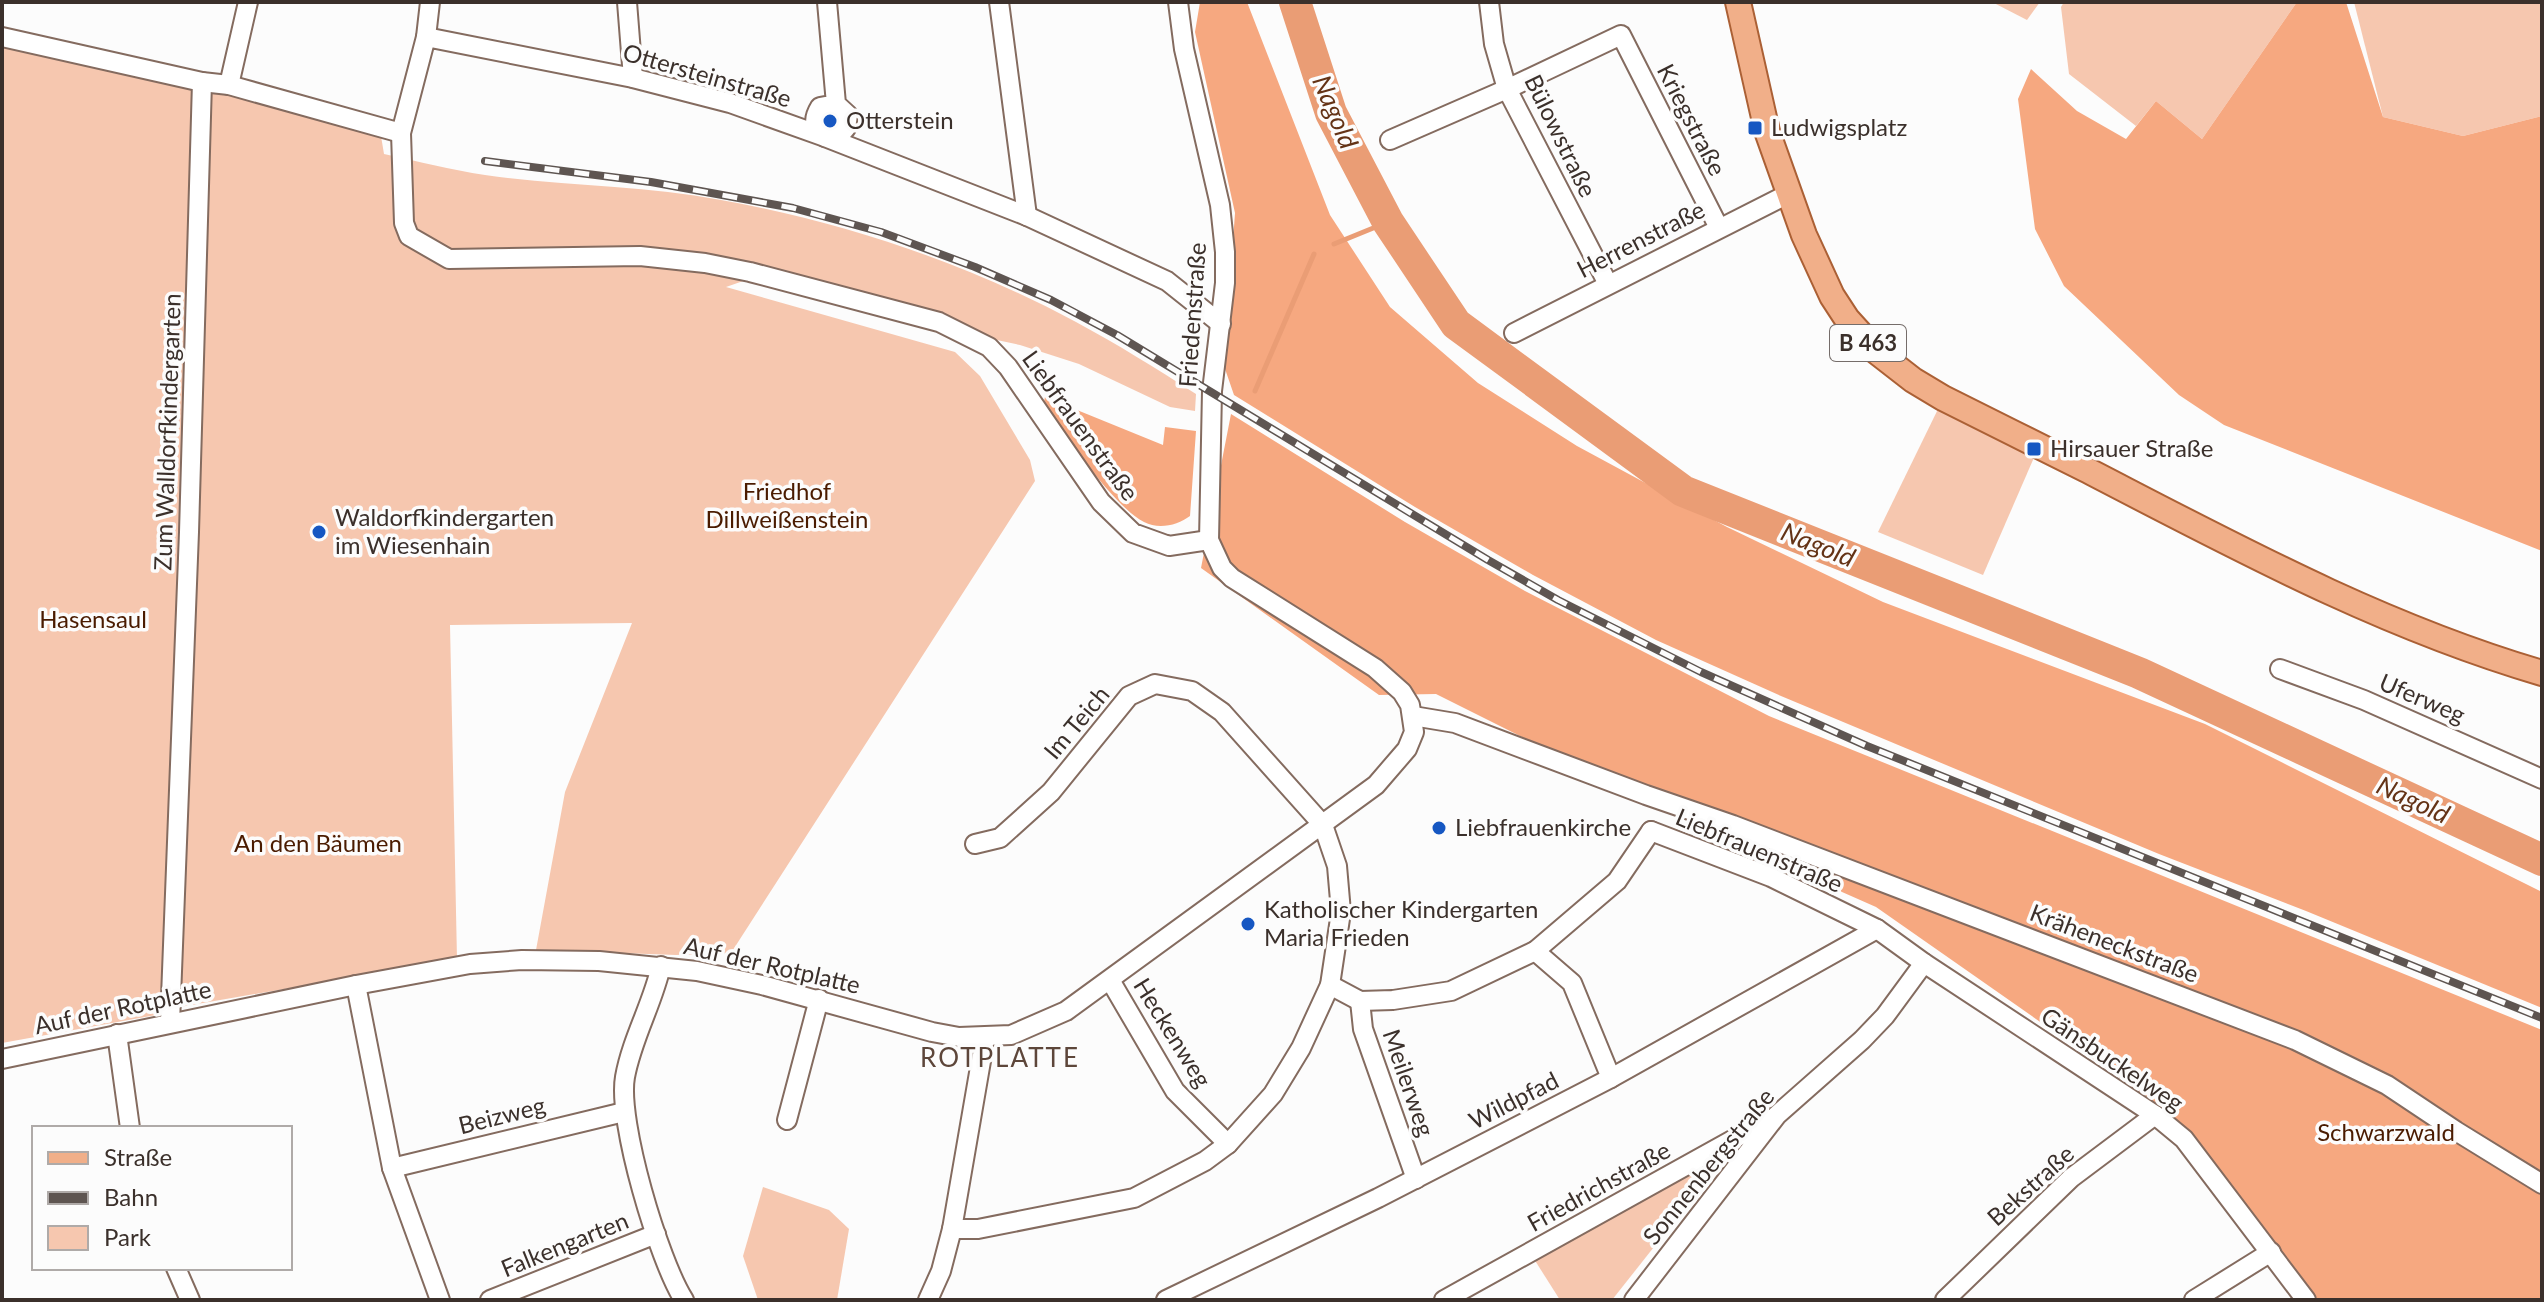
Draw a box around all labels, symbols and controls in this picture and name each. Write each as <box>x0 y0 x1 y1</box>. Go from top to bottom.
street label: Ottersteinstraße <box>620 37 795 112</box>
street label: Kriegstraße <box>1652 59 1733 180</box>
street label: Bülowstraße <box>1519 69 1603 201</box>
water label: Nagold <box>1306 70 1366 153</box>
place label: Otterstein <box>846 105 954 134</box>
marker: Otterstein <box>821 112 839 130</box>
place label: Ludwigsplatz <box>1771 112 1907 141</box>
marker: Ludwigsplatz <box>1746 119 1764 137</box>
street label: Herrenstraße <box>1571 194 1709 283</box>
street label: Friedenstraße <box>1172 241 1211 388</box>
street label: Zum Walldorfkindergarten <box>147 293 186 571</box>
road number: B 463 <box>1830 325 1906 361</box>
street label: Liebfrauenstraße <box>1017 344 1145 506</box>
place label: Hirsauer Straße <box>2050 433 2213 462</box>
marker: Hirsauer Straße <box>2025 440 2043 458</box>
park label: Friedhof Dillweißenstein <box>706 476 868 533</box>
place label: Waldorfkindergarten im Wiesenhain <box>335 502 554 559</box>
water label: Nagold <box>1777 515 1860 573</box>
marker: Waldorfkindergarten im Wiesenhain <box>310 523 328 541</box>
park label: Hasensaul <box>39 604 147 633</box>
street label: Uferweg <box>2375 667 2470 729</box>
street label: Im Teich <box>1037 680 1115 764</box>
water label: Nagold <box>2372 768 2455 830</box>
street label: Liebfrauenstraße <box>1672 801 1847 898</box>
place label: Liebfrauenkirche <box>1455 812 1631 841</box>
marker: Liebfrauenkirche <box>1430 819 1448 837</box>
park label: An den Bäumen <box>234 828 402 857</box>
place label: Katholischer Kindergarten Maria Frieden <box>1264 894 1538 951</box>
street label: Kräheneckstraße <box>2026 897 2203 988</box>
marker: Katholischer Kindergarten Maria Frieden <box>1239 915 1257 933</box>
street label: Auf der Rotplatte <box>681 930 863 999</box>
street label: Heckenweg <box>1128 972 1218 1092</box>
street label: Auf der Rotplatte <box>32 974 214 1039</box>
street label: Gänsbuckelweg <box>2036 1001 2189 1117</box>
street label: Meilerweg <box>1378 1025 1441 1140</box>
district label: ROTPLATTE <box>920 1041 1080 1073</box>
street label: Wildpfad <box>1464 1065 1563 1135</box>
street label: Sonnenbergstraße <box>1636 1082 1780 1250</box>
street label: Beizweg <box>455 1090 548 1139</box>
park label: Schwarzwald <box>2317 1117 2455 1146</box>
legend <box>32 1126 292 1270</box>
street label: Friedrichstraße <box>1522 1135 1675 1237</box>
street label: Bekstraße <box>1981 1139 2079 1231</box>
text: Straße <box>104 1142 172 1171</box>
text: Bahn <box>104 1182 158 1211</box>
street label: Falkengarten <box>497 1205 632 1282</box>
text: Park <box>104 1222 152 1251</box>

